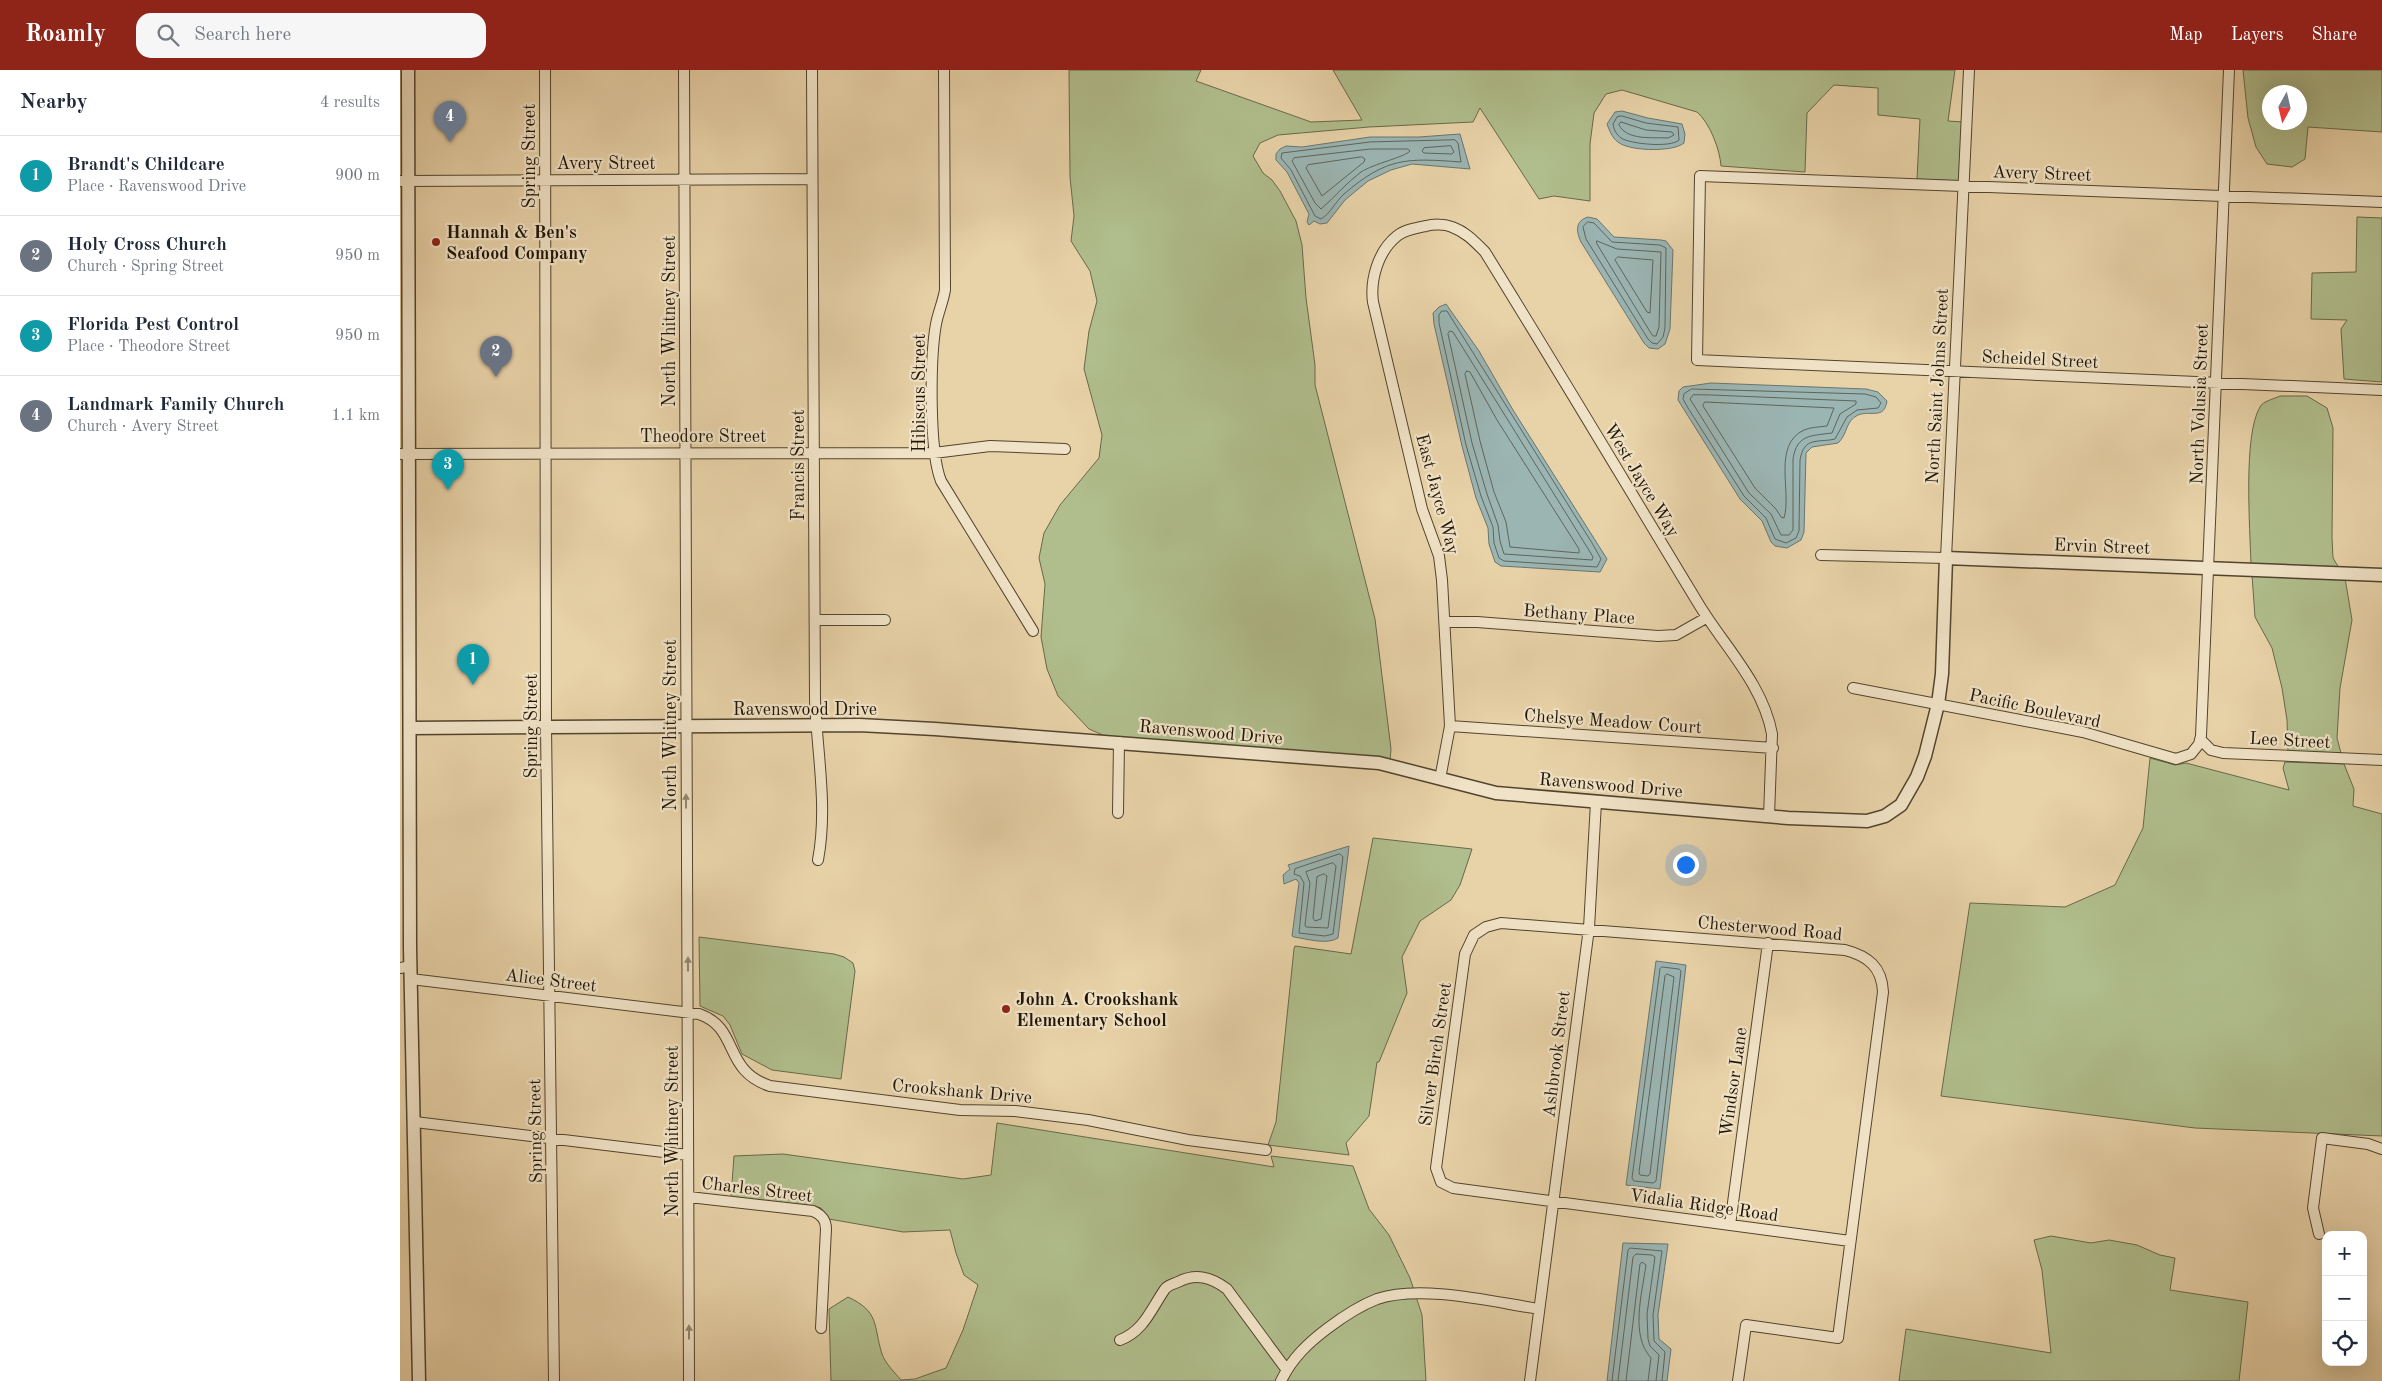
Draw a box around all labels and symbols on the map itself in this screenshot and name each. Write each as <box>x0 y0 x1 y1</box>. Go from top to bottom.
north arrow <box>2262 85 2307 130</box>
pin: 4 <box>434 101 466 142</box>
street label: Spring Street <box>521 104 539 208</box>
street label: Avery Street <box>556 155 656 173</box>
street label: Avery Street <box>1992 163 2092 185</box>
place label: Hannah & Ben's Seafood Company <box>446 224 588 263</box>
street label: North Whitney Street <box>661 235 679 407</box>
marker: Hannah & Ben's Seafood Company <box>430 236 442 248</box>
street label: North Saint Johns Street <box>1924 288 1952 484</box>
street label: North Volusia Street <box>2188 323 2212 485</box>
street label: Hibiscus Street <box>911 334 929 452</box>
pin: 2 <box>480 336 512 377</box>
street label: Scheidel Street <box>1981 348 2099 372</box>
street label: Francis Street <box>790 409 808 521</box>
street label: West Jayce Way <box>1600 421 1682 541</box>
street label: Theodore Street <box>640 428 766 446</box>
street label: East Jayce Way <box>1412 432 1462 557</box>
pin: 3 <box>432 449 464 490</box>
street label: Ervin Street <box>2053 536 2151 558</box>
street label: Bethany Place <box>1522 602 1635 628</box>
street label: North Whitney Street <box>662 639 680 811</box>
pin: 1 <box>457 644 489 685</box>
street label: Spring Street <box>523 674 541 778</box>
street label: Pacific Boulevard <box>1967 686 2102 732</box>
street label: Ravenswood Drive <box>733 701 877 719</box>
street label: Chelsye Meadow Court <box>1523 707 1703 737</box>
street label: Ravenswood Drive <box>1138 718 1284 748</box>
street label: Lee Street <box>2249 730 2331 752</box>
street label: Ravenswood Drive <box>1538 771 1684 801</box>
one-way arrow <box>682 793 690 809</box>
your location <box>1673 852 1699 878</box>
street label: Chesterwood Road <box>1697 914 1843 944</box>
one-way arrow <box>684 956 692 972</box>
street label: Alice Street <box>504 966 598 996</box>
street label: Silver Birch Street <box>1417 981 1455 1127</box>
street label: Ashbrook Street <box>1540 990 1574 1119</box>
place label: John A. Crookshank Elementary School <box>1016 991 1179 1030</box>
marker: John A. Crookshank Elementary School <box>1000 1003 1012 1015</box>
street label: Windsor Lane <box>1717 1026 1751 1138</box>
street label: North Whitney Street <box>664 1045 682 1217</box>
street label: Crookshank Drive <box>891 1077 1033 1107</box>
street label: Spring Street <box>526 1078 546 1184</box>
street label: Charles Street <box>700 1174 813 1206</box>
street label: Vidalia Ridge Road <box>1628 1187 1779 1225</box>
one-way arrow <box>685 1324 693 1340</box>

